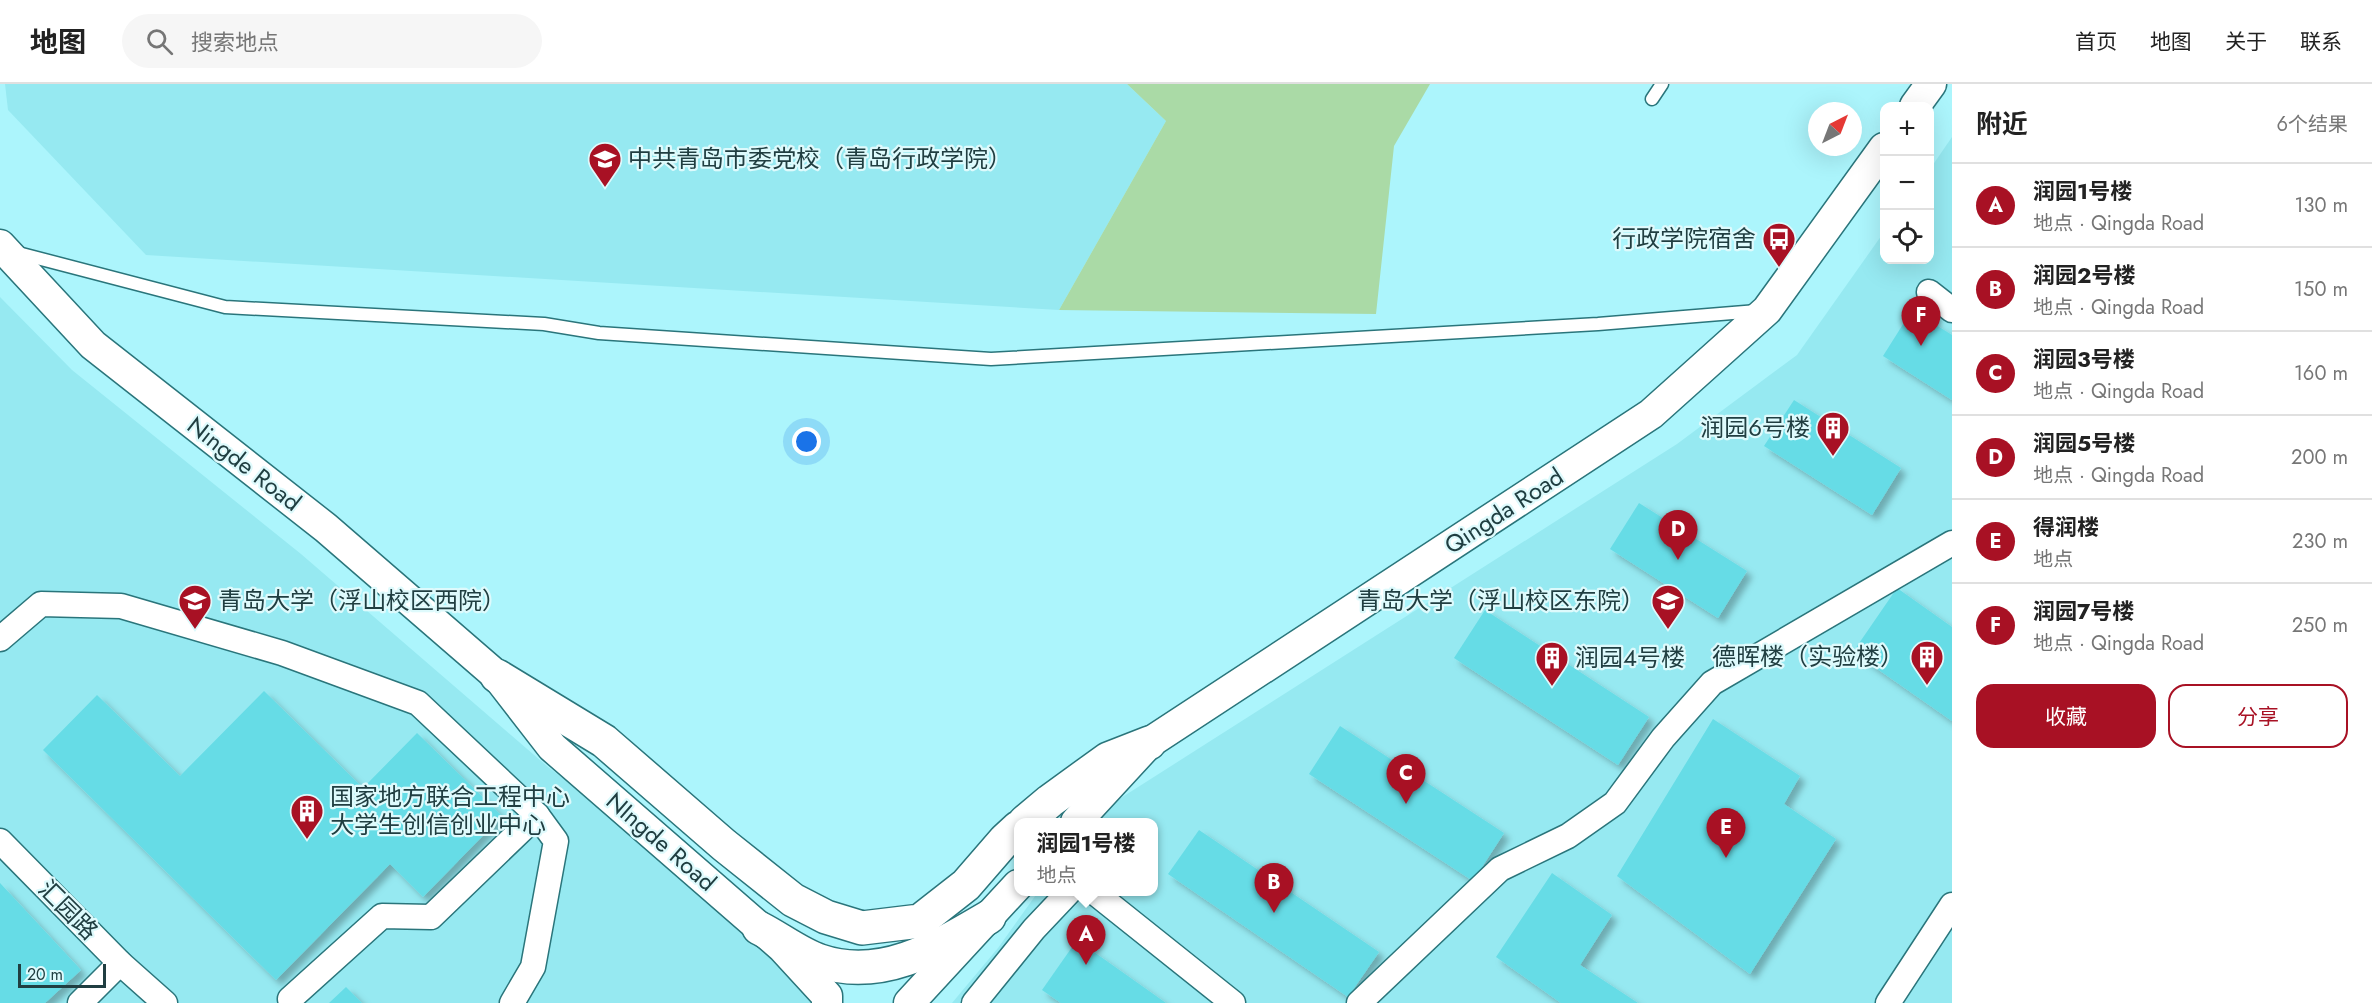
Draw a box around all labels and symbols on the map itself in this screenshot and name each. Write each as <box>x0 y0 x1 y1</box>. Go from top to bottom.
north arrow <box>1808 102 1862 156</box>
school or university icon: 中共青岛市委党校（青岛行政学院） <box>587 141 623 188</box>
place label: 中共青岛市委党校（青岛行政学院） <box>628 141 1012 176</box>
place label: 行政学院宿舍 <box>1612 221 1756 256</box>
bus stop icon: 行政学院宿舍 <box>1761 221 1797 268</box>
pin: F <box>1902 296 1940 346</box>
street label: Ningde Road <box>180 408 309 519</box>
place label: 润园6号楼 <box>1700 410 1810 445</box>
building icon: 润园6号楼 <box>1815 410 1851 457</box>
your location <box>792 427 821 456</box>
street label: Qingda Road <box>1437 459 1570 562</box>
pin: D <box>1658 510 1698 560</box>
school or university icon: 青岛大学（浮山校区西院） <box>177 583 213 630</box>
place label: 青岛大学（浮山校区西院） <box>218 583 506 618</box>
place label: 青岛大学（浮山校区东院） <box>1357 583 1645 618</box>
school or university icon: 青岛大学（浮山校区东院） <box>1650 583 1686 630</box>
place label: 德晖楼（实验楼） <box>1712 639 1904 674</box>
building icon: 德晖楼（实验楼） <box>1909 639 1945 686</box>
building icon: 润园4号楼 <box>1534 640 1570 687</box>
place label: 润园4号楼 <box>1575 640 1685 675</box>
pin: C <box>1386 754 1426 804</box>
place label: 国家地方联合工程中心 大学生创信创业中心 <box>330 779 570 842</box>
street label: NIngde Road <box>599 784 724 899</box>
building icon: 国家地方联合工程中心 大学生创信创业中心 <box>289 793 325 840</box>
pin: E <box>1706 808 1746 858</box>
pin: B <box>1254 864 1294 913</box>
street label: 汇园路 <box>31 872 106 947</box>
pin: A <box>1066 916 1106 965</box>
scale bar <box>18 961 106 988</box>

